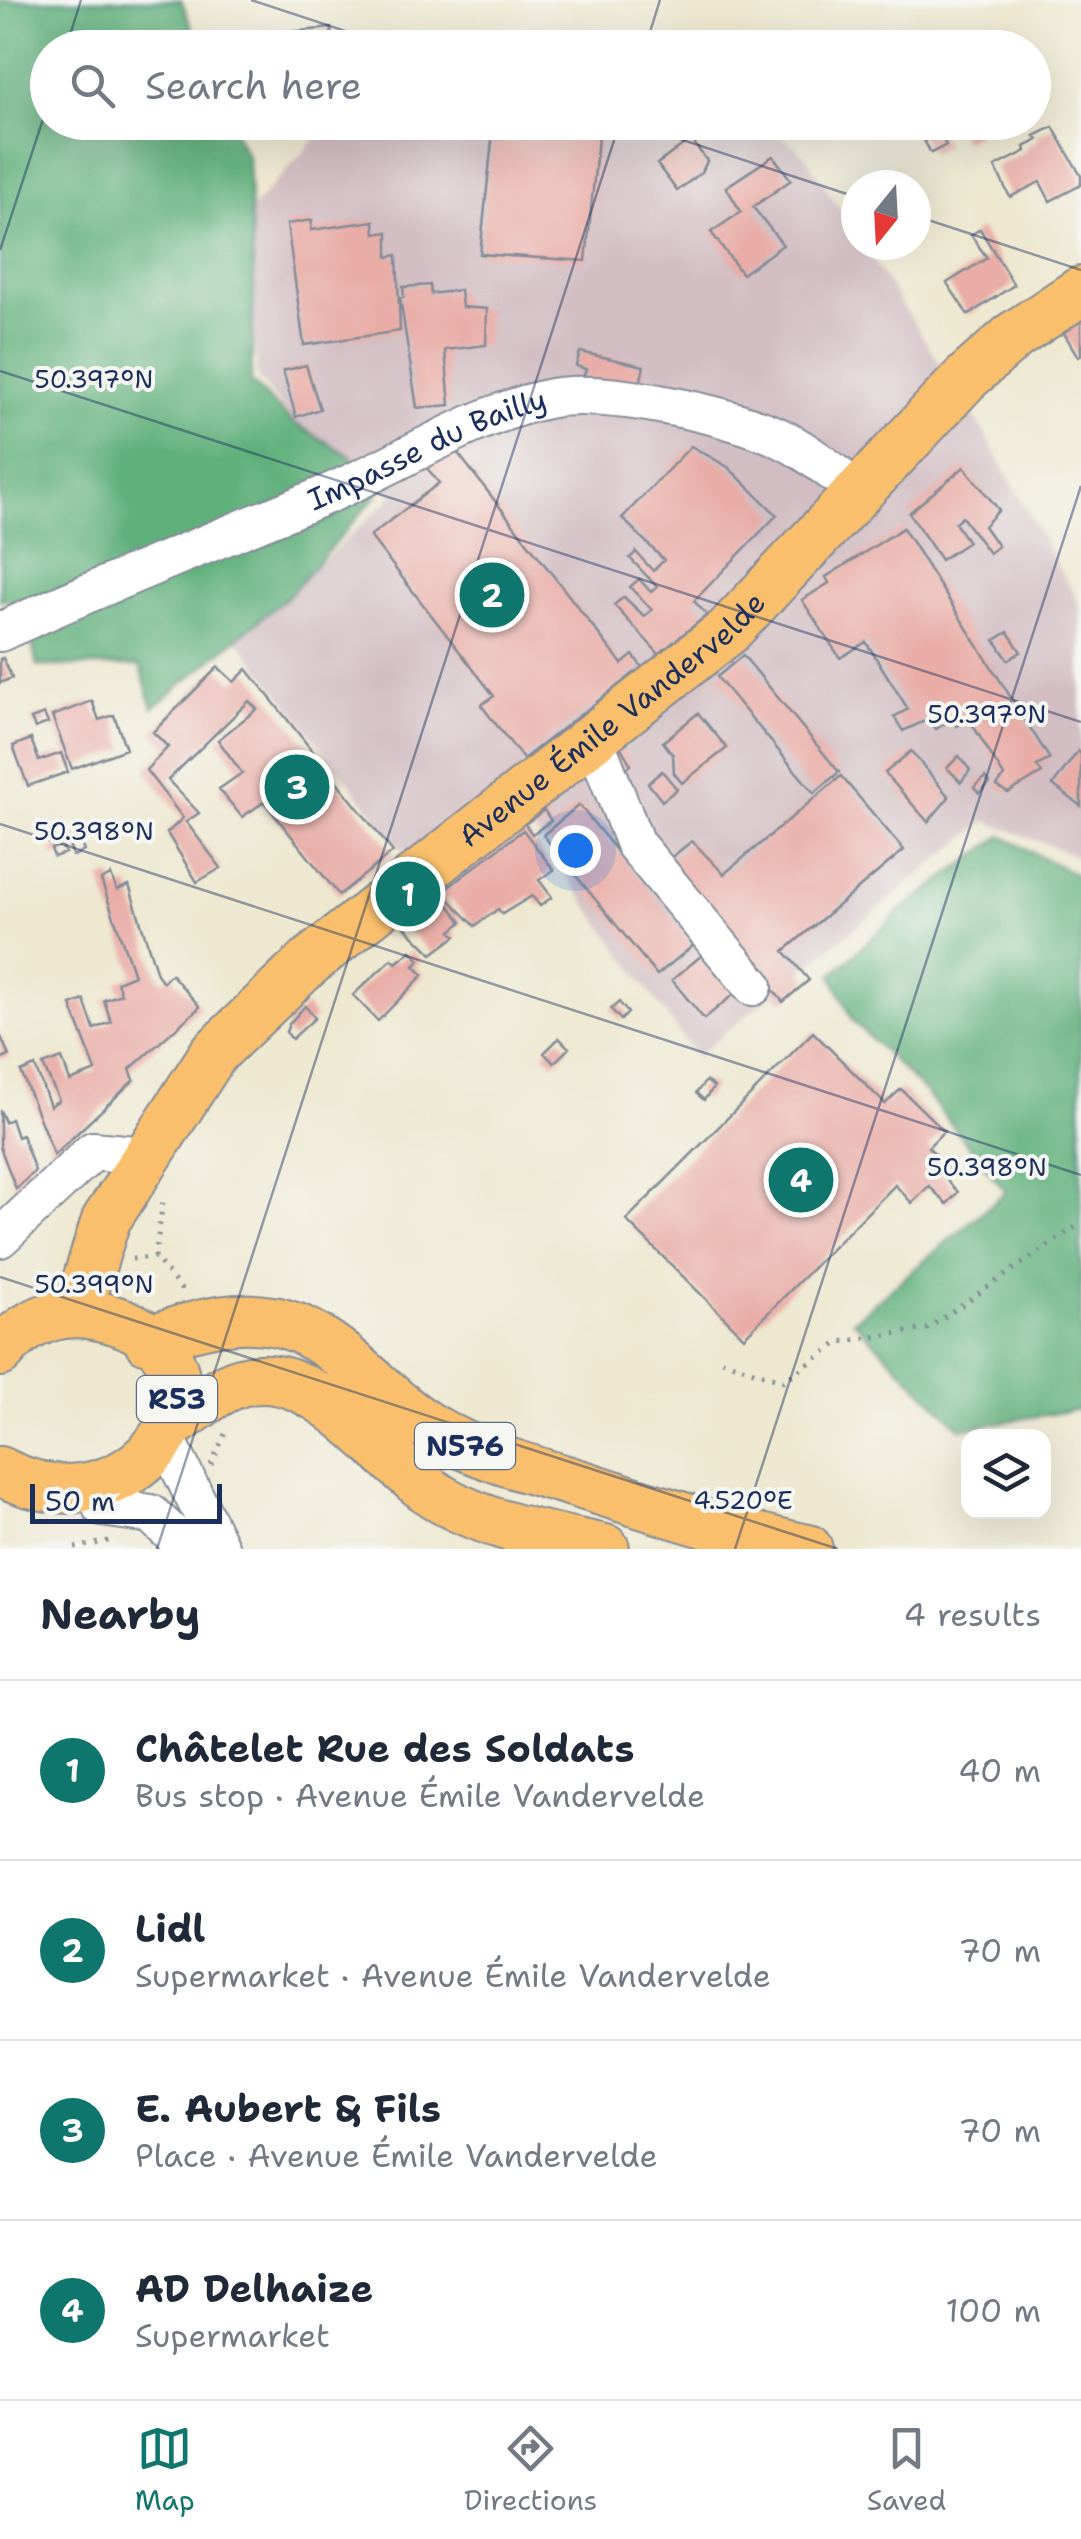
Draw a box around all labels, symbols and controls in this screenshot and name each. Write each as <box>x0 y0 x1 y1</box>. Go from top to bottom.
search box <box>30 30 1051 140</box>
icon: search <box>65 58 120 113</box>
text: Search here <box>145 60 362 111</box>
north arrow <box>841 170 931 260</box>
text: 50.397°N <box>35 362 153 396</box>
street label: Impasse du Bailly <box>302 379 551 520</box>
pin: 2 <box>460 558 524 632</box>
street label: Avenue Émile Vandervelde <box>450 583 774 856</box>
text: 50.397°N <box>928 697 1046 731</box>
pin: 3 <box>264 750 330 824</box>
text: 50.398°N <box>34 814 154 848</box>
your location <box>550 825 601 876</box>
pin: 1 <box>376 856 440 932</box>
pin: 4 <box>768 1142 834 1218</box>
text: 50.398°N <box>927 1150 1047 1184</box>
text: 50.399°N <box>34 1267 154 1301</box>
road number: R53 <box>137 1376 217 1422</box>
road number: N576 <box>415 1423 515 1469</box>
map controls <box>961 1429 1051 1519</box>
button: layers <box>961 1429 1051 1519</box>
scale bar <box>30 1479 222 1524</box>
text: 50 m <box>45 1482 115 1520</box>
text: 4.520°E <box>693 1483 793 1517</box>
text: Nearby <box>40 1586 200 1642</box>
text: 4 results <box>904 1593 1041 1636</box>
text: Châtelet Rue des Soldats <box>135 1723 635 1774</box>
text: 1 <box>65 1749 80 1792</box>
text: 40 m <box>958 1749 1041 1792</box>
text: Bus stop · Avenue Émile Vandervelde <box>135 1774 705 1817</box>
text: Lidl <box>135 1903 206 1954</box>
text: 2 <box>61 1929 84 1972</box>
text: 70 m <box>958 1929 1041 1972</box>
text: Supermarket · Avenue Émile Vandervelde <box>135 1954 771 1997</box>
text: E. Aubert & Fils <box>135 2083 441 2134</box>
text: 3 <box>61 2109 84 2152</box>
text: 70 m <box>958 2109 1041 2152</box>
text: Place · Avenue Émile Vandervelde <box>135 2134 658 2177</box>
text: AD Delhaize <box>135 2263 373 2314</box>
text: 4 <box>61 2289 84 2332</box>
text: 100 m <box>945 2289 1041 2332</box>
text: Supermarket <box>135 2314 330 2357</box>
tab: Map <box>135 2421 195 2519</box>
tab: Directions <box>464 2421 597 2519</box>
tab: Saved <box>867 2421 946 2519</box>

